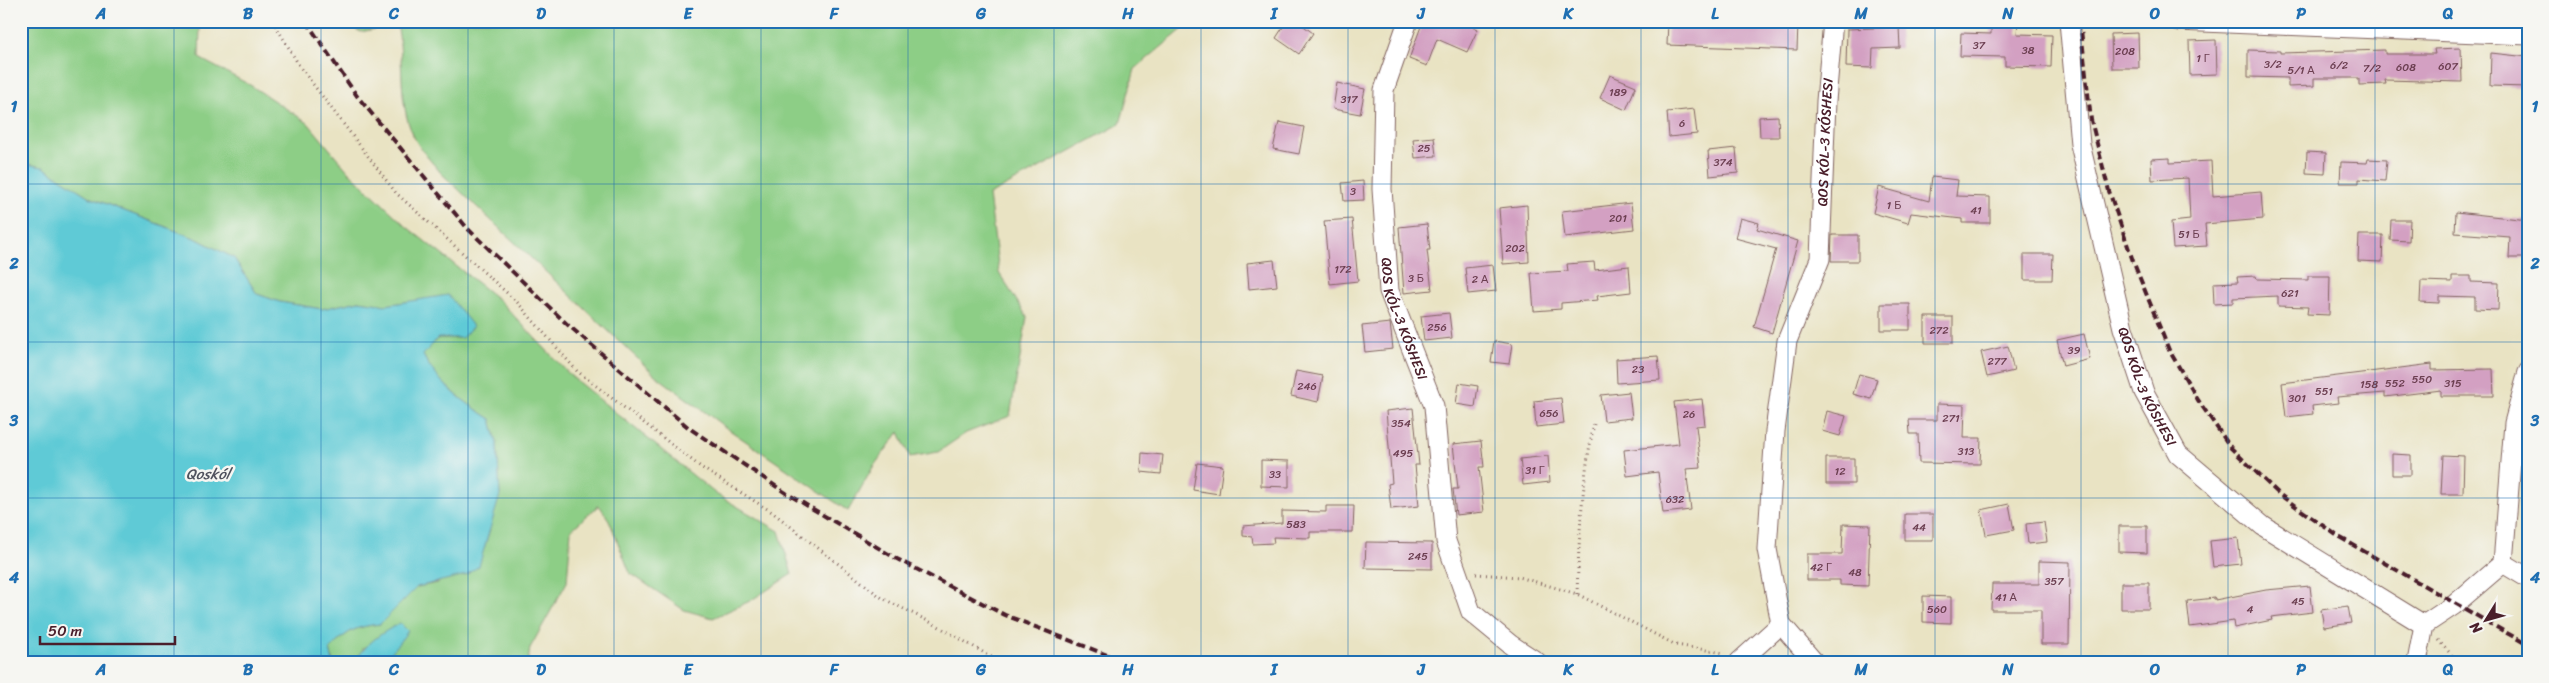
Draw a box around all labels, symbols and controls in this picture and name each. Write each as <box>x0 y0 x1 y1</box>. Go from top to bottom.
text: A <box>95 0 106 28</box>
text: B <box>243 0 254 28</box>
text: C <box>388 0 400 28</box>
text: D <box>536 0 546 28</box>
text: E <box>684 0 694 28</box>
text: F <box>829 0 840 28</box>
text: G <box>975 0 987 28</box>
text: H <box>1121 0 1134 28</box>
text: I <box>1270 0 1279 28</box>
text: J <box>1416 0 1426 28</box>
text: K <box>1562 0 1574 28</box>
text: L <box>1711 0 1719 28</box>
text: M <box>1853 0 1868 28</box>
text: N <box>2001 0 2014 28</box>
text: O <box>2149 0 2161 28</box>
text: P <box>2296 0 2306 28</box>
text: Q <box>2442 0 2454 28</box>
house number: 37 <box>1973 36 1986 55</box>
house number: 38 <box>2022 41 2035 60</box>
house number: 208 <box>2115 42 2135 61</box>
house number: 1 Г <box>2196 49 2210 68</box>
house number: 3/2 <box>2264 55 2283 74</box>
house number: 6/2 <box>2330 56 2349 75</box>
house number: 607 <box>2438 57 2458 76</box>
house number: 608 <box>2396 58 2416 77</box>
house number: 7/2 <box>2363 59 2382 78</box>
house number: 5/1 А <box>2287 61 2315 80</box>
street label: QOS KÓL-3 KÓSHESI <box>1810 76 1841 207</box>
house number: 189 <box>1609 83 1627 102</box>
house number: 317 <box>1340 90 1358 109</box>
text: 1 <box>11 92 18 121</box>
text: 1 <box>2532 92 2539 121</box>
house number: 6 <box>1679 114 1685 133</box>
house number: 25 <box>1417 139 1431 158</box>
house number: 374 <box>1713 153 1733 172</box>
house number: 3 <box>1350 182 1356 201</box>
house number: 1 Б <box>1887 196 1901 215</box>
house number: 41 <box>1970 201 1982 220</box>
house number: 201 <box>1609 209 1627 228</box>
house number: 51 Б <box>2178 225 2200 244</box>
house number: 202 <box>1505 239 1525 258</box>
text: 2 <box>8 249 19 278</box>
text: 2 <box>2529 249 2540 278</box>
street label: QOS KÓL-3 KÓSHESI <box>1374 257 1435 385</box>
house number: 172 <box>1334 260 1352 279</box>
house number: 3 Б <box>1408 269 1424 288</box>
house number: 2 А <box>1472 270 1489 289</box>
house number: 621 <box>2281 284 2299 303</box>
house number: 256 <box>1427 318 1447 337</box>
house number: 272 <box>1930 321 1949 340</box>
street label: QOS KÓL-3 KÓSHESI <box>2111 324 2184 452</box>
house number: 39 <box>2068 341 2081 360</box>
house number: 277 <box>1988 352 2007 371</box>
house number: 23 <box>1632 360 1644 379</box>
house number: 550 <box>2412 370 2432 389</box>
house number: 552 <box>2385 374 2406 393</box>
house number: 315 <box>2444 374 2462 393</box>
house number: 158 <box>2360 375 2378 394</box>
house number: 246 <box>1297 377 1317 396</box>
house number: 551 <box>2315 382 2333 401</box>
house number: 301 <box>2288 389 2306 408</box>
house number: 656 <box>1539 404 1559 423</box>
house number: 26 <box>1683 405 1695 424</box>
text: 3 <box>9 406 19 435</box>
text: 3 <box>2530 406 2540 435</box>
house number: 271 <box>1942 409 1960 428</box>
house number: 354 <box>1391 414 1411 433</box>
house number: 313 <box>1958 442 1974 461</box>
house number: 495 <box>1393 444 1413 463</box>
water label: Qoskól <box>186 461 234 487</box>
house number: 31 Г <box>1525 461 1545 480</box>
house number: 12 <box>1834 462 1846 481</box>
house number: 33 <box>1269 465 1281 484</box>
house number: 632 <box>1666 490 1685 509</box>
house number: 583 <box>1286 515 1306 534</box>
house number: 44 <box>1912 518 1926 537</box>
house number: 245 <box>1408 547 1428 566</box>
house number: 42 Г <box>1810 558 1832 577</box>
text: 4 <box>8 563 19 592</box>
house number: 48 <box>1848 563 1862 582</box>
text: 4 <box>2529 563 2540 592</box>
house number: 357 <box>2044 572 2064 591</box>
house number: 41 А <box>1995 588 2018 607</box>
house number: 45 <box>2291 592 2305 611</box>
north arrow <box>2462 596 2512 646</box>
house number: 560 <box>1927 600 1947 619</box>
house number: 4 <box>2247 600 2254 619</box>
scale bar <box>40 613 175 645</box>
text: N <box>2463 616 2490 640</box>
text: 50 m <box>48 618 83 644</box>
text: A <box>95 655 106 683</box>
text: B <box>243 655 254 683</box>
text: C <box>388 655 400 683</box>
text: D <box>536 655 546 683</box>
text: E <box>684 655 694 683</box>
text: F <box>829 655 840 683</box>
text: G <box>975 655 987 683</box>
text: H <box>1121 655 1134 683</box>
text: I <box>1270 655 1279 683</box>
text: J <box>1416 655 1426 683</box>
text: K <box>1562 655 1574 683</box>
text: L <box>1711 655 1719 683</box>
text: M <box>1853 655 1868 683</box>
text: N <box>2001 655 2014 683</box>
text: O <box>2149 655 2161 683</box>
text: P <box>2296 655 2306 683</box>
text: Q <box>2442 655 2454 683</box>

